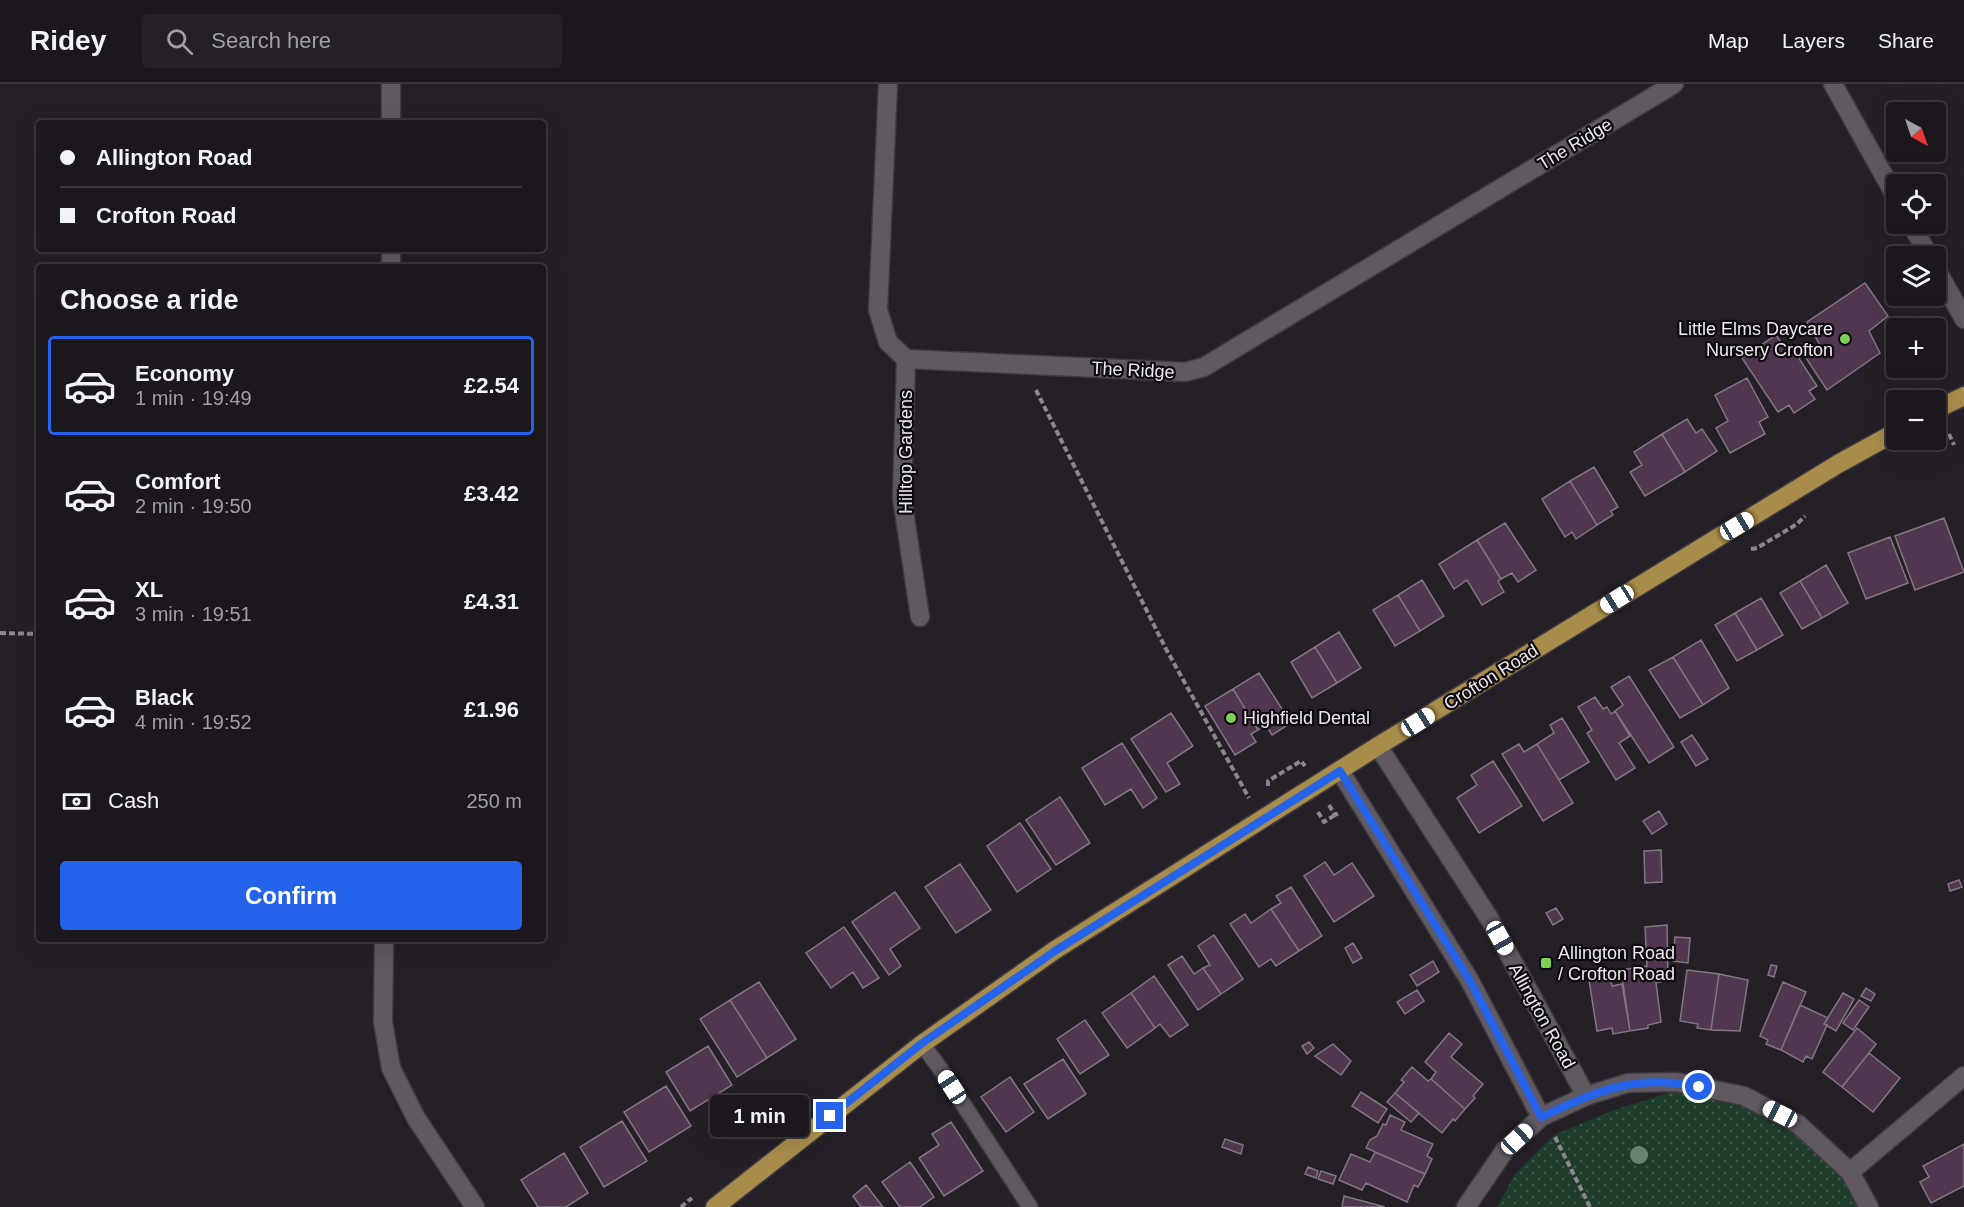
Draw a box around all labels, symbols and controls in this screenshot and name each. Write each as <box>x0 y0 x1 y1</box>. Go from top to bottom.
search box <box>142 14 562 68</box>
text: Ridey <box>30 25 106 56</box>
icon: search <box>163 25 196 58</box>
text: Search here <box>211 28 331 53</box>
text: Map <box>1708 29 1749 52</box>
text: Layers <box>1782 29 1845 52</box>
text: Share <box>1878 29 1934 52</box>
north arrow <box>1886 102 1946 162</box>
map controls <box>1886 102 1946 450</box>
street label: The Ridge <box>1534 114 1616 174</box>
text: Allington Road <box>96 145 252 170</box>
button: locate <box>1886 174 1946 234</box>
text: Crofton Road <box>96 203 237 228</box>
button: layers <box>1886 246 1946 306</box>
text: Choose a ride <box>60 285 239 315</box>
button: + <box>1886 318 1946 378</box>
place label: Little Elms Daycare Nursery Crofton <box>1678 319 1833 360</box>
marker: Little Elms Daycare Nursery Crofton <box>1838 332 1852 346</box>
street label: The Ridge <box>1091 358 1175 382</box>
icon: car <box>63 359 117 413</box>
text: Economy <box>135 361 234 386</box>
text: £2.54 <box>464 373 519 398</box>
text: 1 min · 19:49 <box>135 387 252 409</box>
street label: Hilltop Gardens <box>896 390 916 514</box>
button: − <box>1886 390 1946 450</box>
icon: car <box>63 467 117 521</box>
text: Comfort <box>135 469 221 494</box>
text: £3.42 <box>464 481 519 506</box>
text: 2 min · 19:50 <box>135 495 252 517</box>
car <box>1717 509 1757 543</box>
icon: car <box>63 575 117 629</box>
text: XL <box>135 577 163 602</box>
car <box>1597 582 1637 616</box>
text: £4.31 <box>464 589 519 614</box>
text: 3 min · 19:51 <box>135 603 252 625</box>
street label: Crofton Road <box>1440 640 1542 714</box>
icon: car <box>63 683 117 737</box>
text: Black <box>135 685 194 710</box>
text: £1.96 <box>464 697 519 722</box>
car <box>1398 705 1438 739</box>
place label: Highfield Dental <box>1243 708 1370 728</box>
text: 4 min · 19:52 <box>135 711 252 733</box>
marker: Highfield Dental <box>1224 711 1238 725</box>
icon: cash <box>60 785 93 818</box>
text: Cash <box>108 788 159 813</box>
text: 250 m <box>466 790 522 812</box>
button: Confirm <box>60 861 522 930</box>
car <box>1483 918 1517 958</box>
place label: Allington Road / Crofton Road <box>1558 943 1675 984</box>
marker: Allington Road / Crofton Road <box>1539 956 1553 970</box>
street label: Allington Road <box>1505 960 1579 1072</box>
car <box>935 1067 969 1107</box>
route start <box>1685 1073 1712 1100</box>
callout: 1 min <box>710 1095 809 1137</box>
car <box>1760 1098 1800 1130</box>
route end <box>816 1102 843 1129</box>
text: 1 min <box>733 1105 786 1127</box>
car <box>1498 1120 1536 1158</box>

